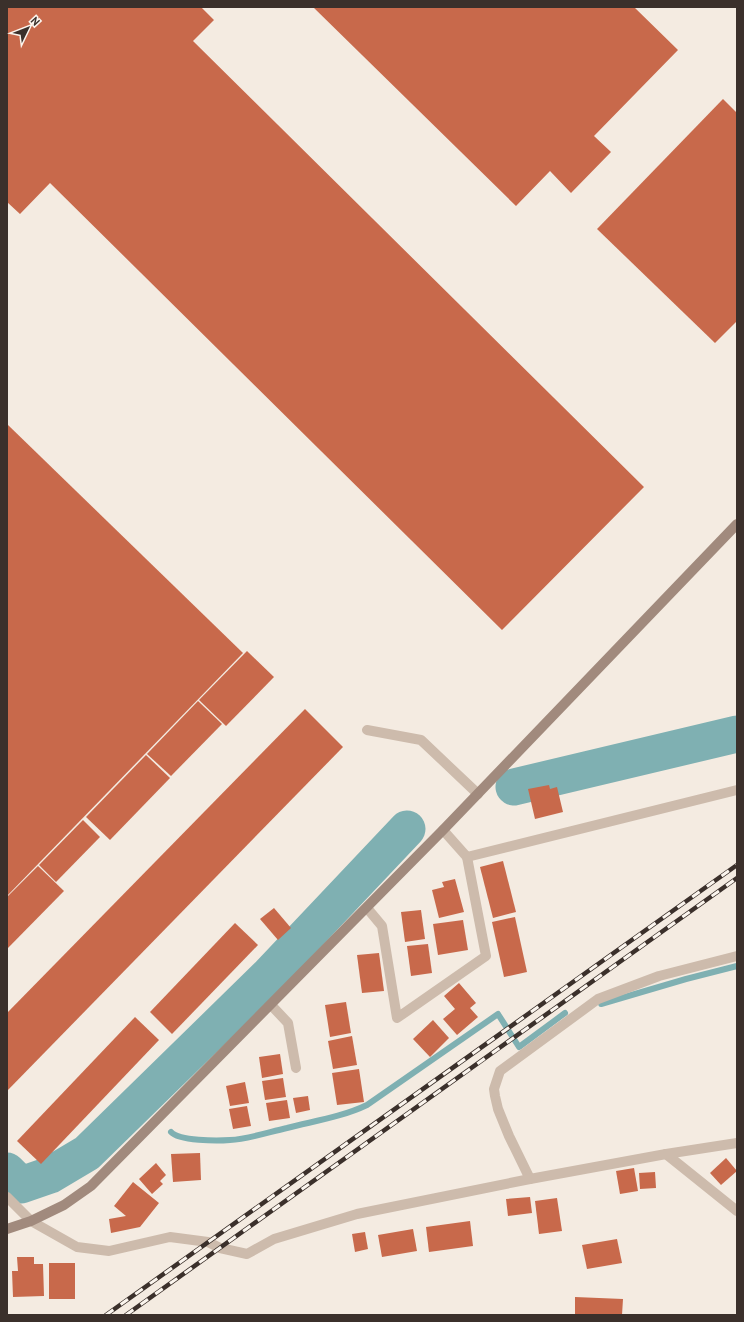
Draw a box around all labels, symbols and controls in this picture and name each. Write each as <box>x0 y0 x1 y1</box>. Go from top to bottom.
north arrow <box>8 8 48 48</box>
text: N <box>28 14 43 29</box>

